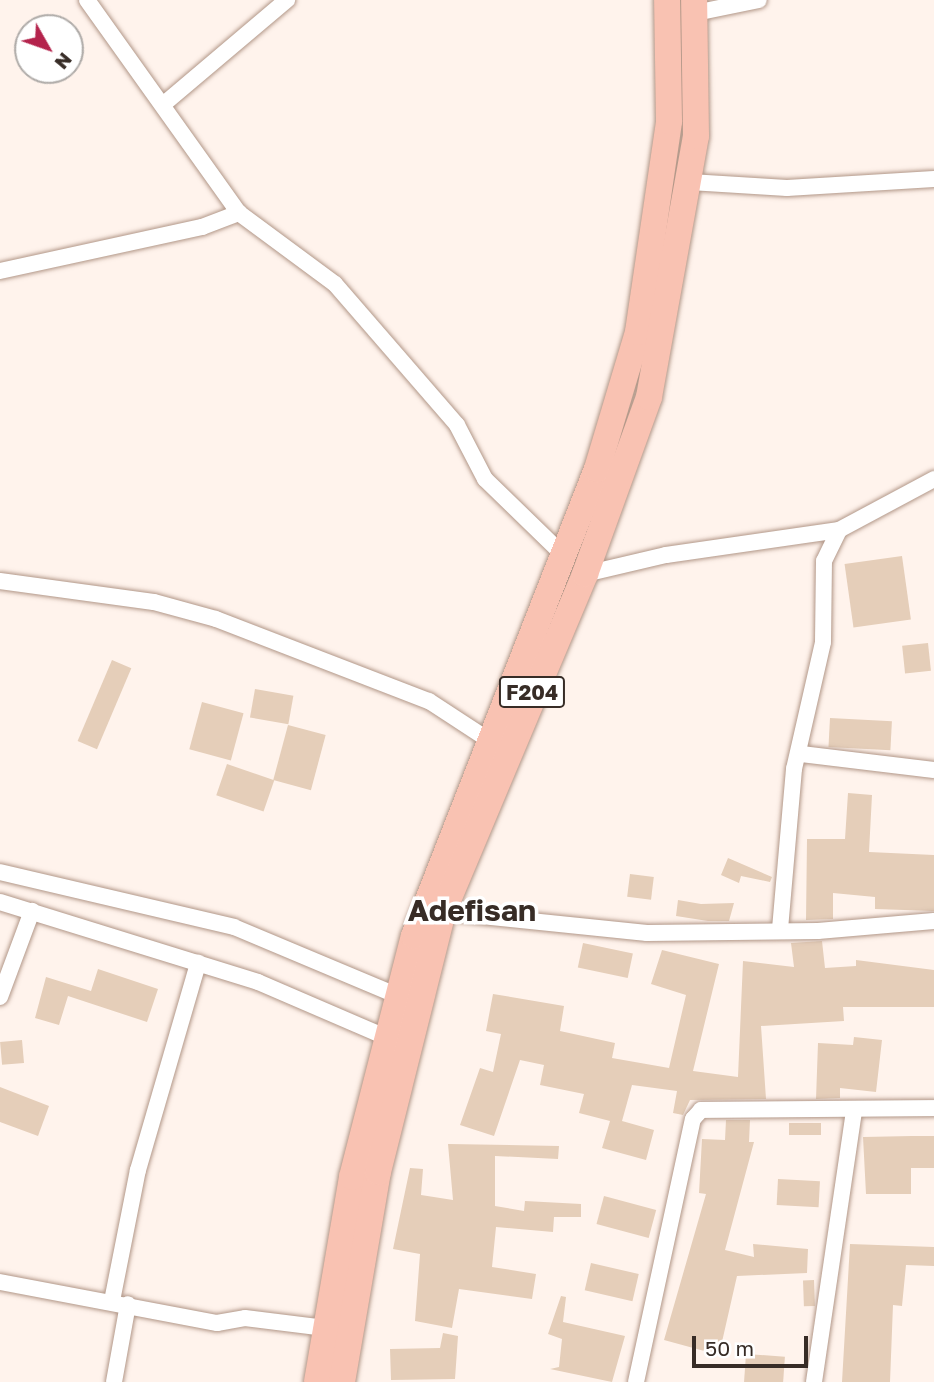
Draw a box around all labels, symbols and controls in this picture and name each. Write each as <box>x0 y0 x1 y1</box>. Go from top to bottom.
north arrow <box>14 14 84 84</box>
text: N <box>50 49 77 74</box>
road number: F204 <box>499 674 565 710</box>
district label: Adefisan <box>408 892 536 928</box>
scale bar <box>696 1322 811 1366</box>
text: 50 m <box>705 1335 754 1361</box>

